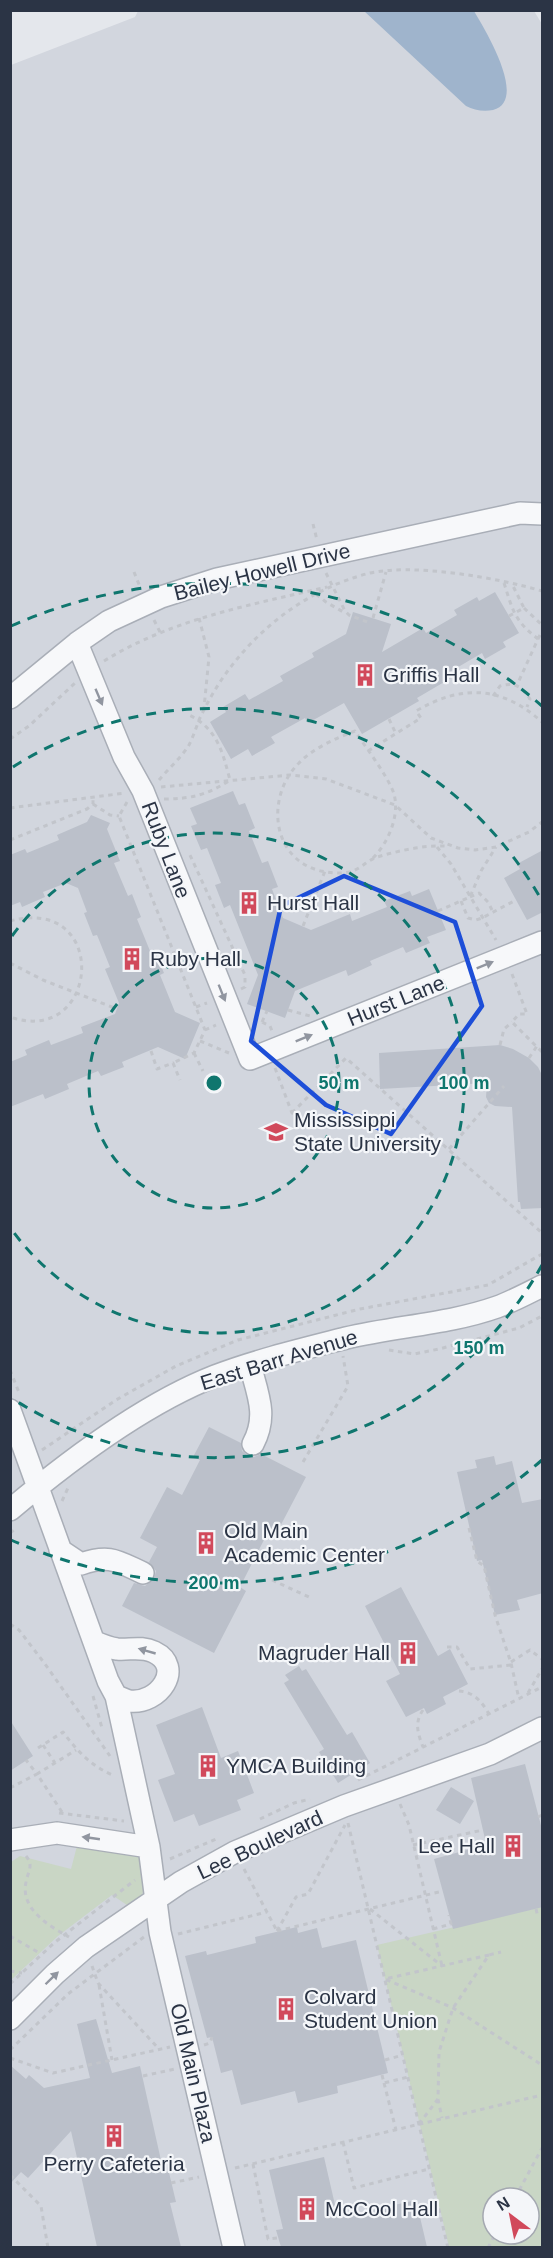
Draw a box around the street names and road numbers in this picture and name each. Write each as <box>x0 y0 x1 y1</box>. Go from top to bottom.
street label: Bailey Howell Drive <box>171 538 352 605</box>
street label: Ruby Lane <box>138 798 195 901</box>
street label: Hurst Lane <box>344 971 448 1030</box>
street label: East Barr Avenue <box>198 1325 360 1394</box>
street label: Lee Boulevard <box>194 1806 326 1884</box>
street label: Old Main Plaza <box>166 2001 221 2145</box>

